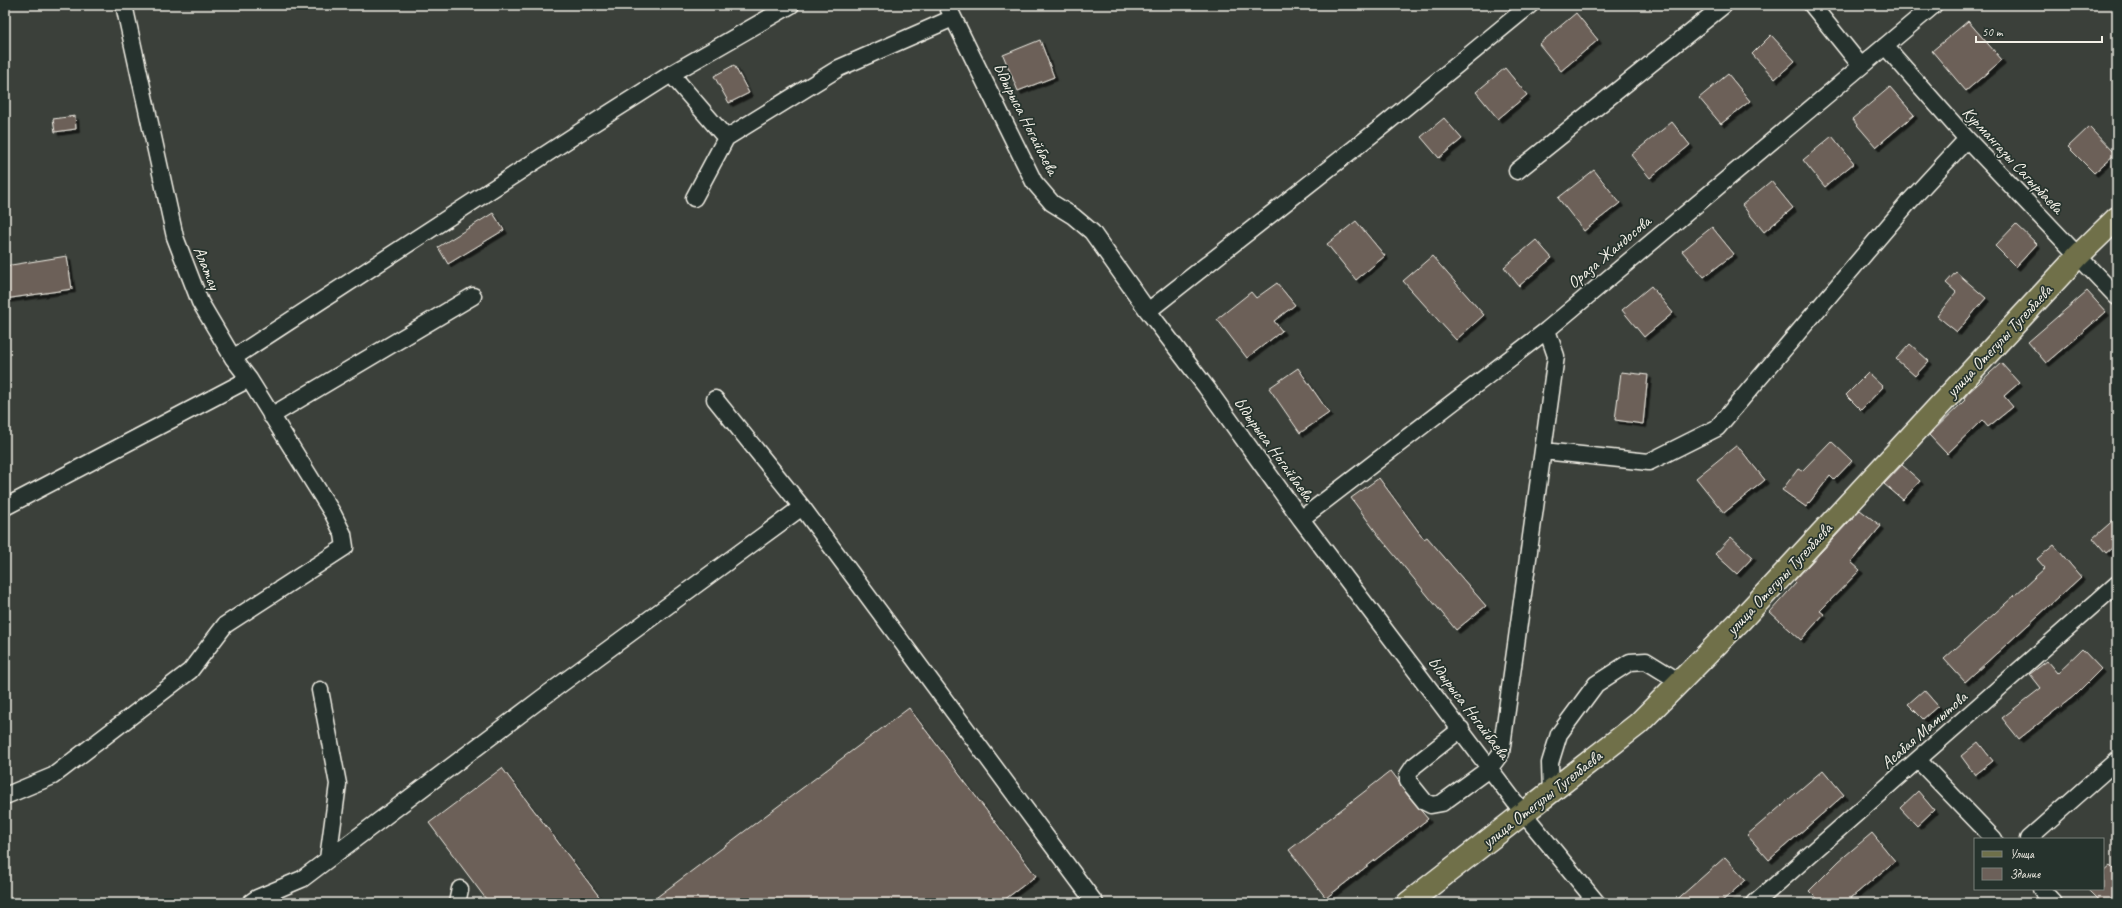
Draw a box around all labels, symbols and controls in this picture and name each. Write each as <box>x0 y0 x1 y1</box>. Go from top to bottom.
scale bar <box>1976 18 2102 44</box>
text: 50 m <box>1982 24 2004 40</box>
street label: Ыдырыса Ногайбаева <box>989 59 1064 180</box>
street label: Курмангазы Сагырбаева <box>1957 102 2069 220</box>
street label: Ораза Жандосова <box>1563 210 1657 294</box>
street label: Алатау <box>189 243 226 294</box>
street label: улица Отегулы Тугелбаева <box>1941 279 2057 402</box>
street label: Ыдырыса Ногайбаева <box>1229 393 1320 507</box>
street label: улица Отегулы Тугелбаева <box>1721 517 1837 640</box>
street label: Ыдырыса Ногайбаева <box>1424 653 1516 765</box>
street label: Асабая Мамытова <box>1877 686 1972 773</box>
street label: улица Отегулы Тугелбаева <box>1477 745 1607 853</box>
legend <box>1974 838 2104 890</box>
text: Улица <box>2010 846 2035 862</box>
text: Здание <box>2010 866 2041 882</box>

